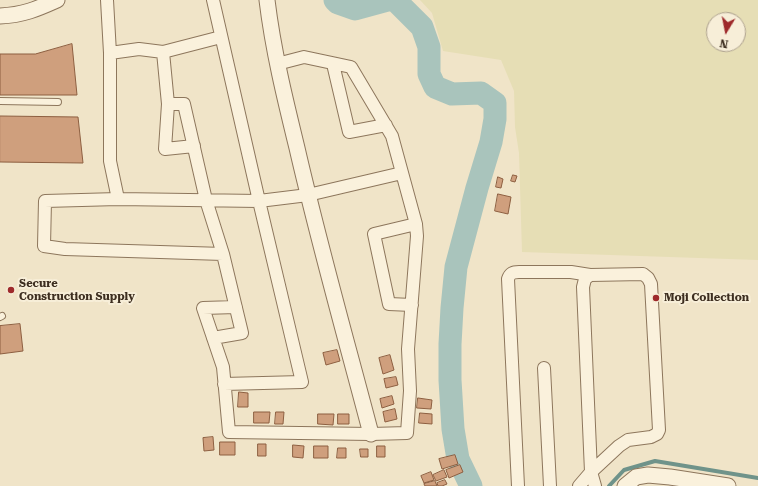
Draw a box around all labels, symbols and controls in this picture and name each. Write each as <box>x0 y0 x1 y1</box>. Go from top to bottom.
north arrow <box>706 12 746 52</box>
text: N <box>719 36 729 50</box>
place label: Secure Construction Supply <box>19 277 135 303</box>
marker: Secure Construction Supply <box>6 285 16 295</box>
place label: Moji Collection <box>664 291 749 305</box>
marker: Moji Collection <box>651 293 661 303</box>

